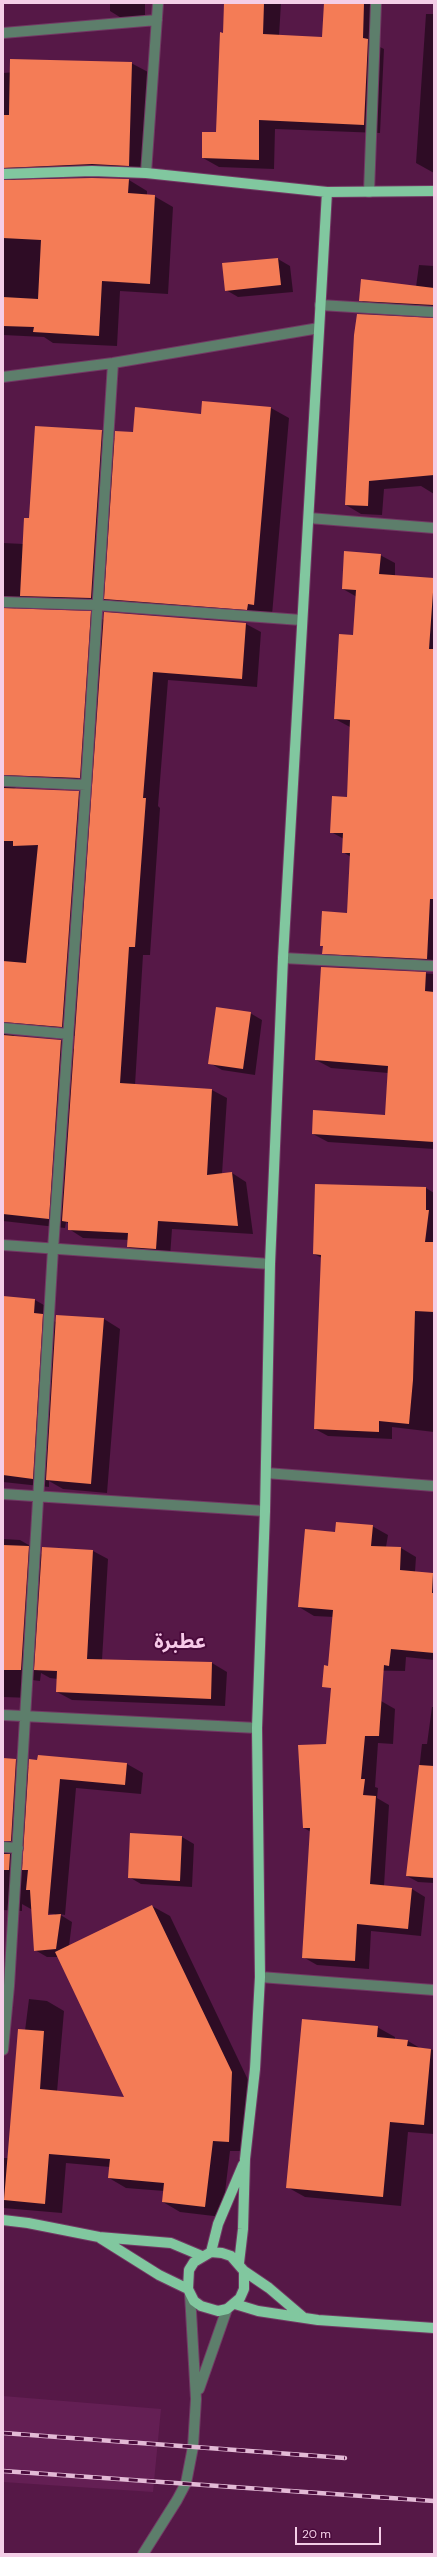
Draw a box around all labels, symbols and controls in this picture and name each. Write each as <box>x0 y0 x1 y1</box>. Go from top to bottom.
district label: عطبرة <box>154 1631 206 1655</box>
scale bar <box>297 2519 383 2545</box>
text: 20 m <box>302 2526 331 2542</box>

